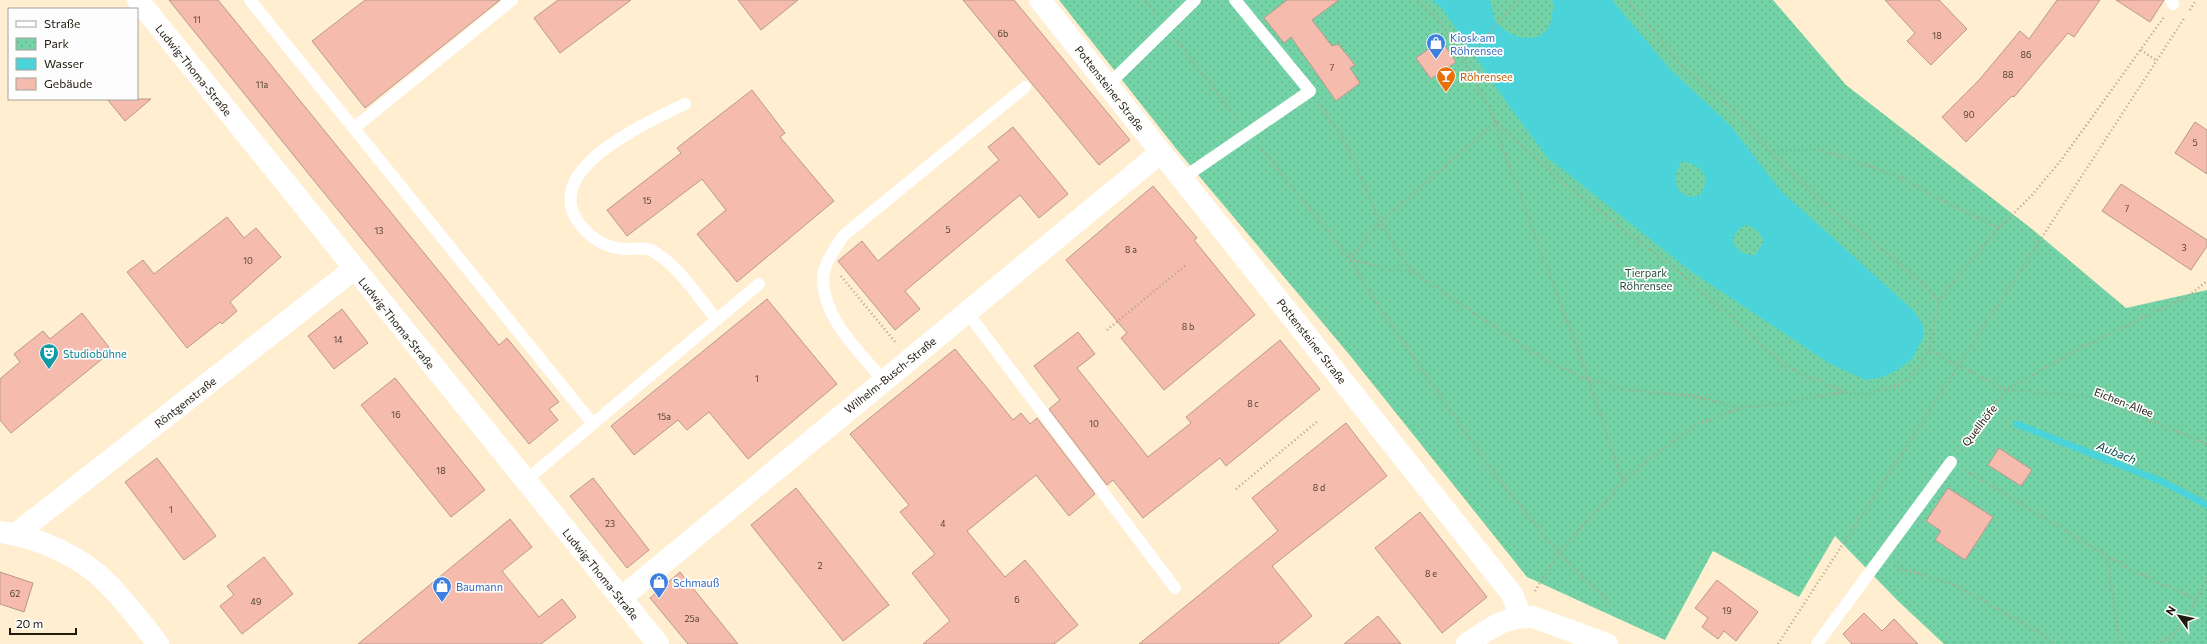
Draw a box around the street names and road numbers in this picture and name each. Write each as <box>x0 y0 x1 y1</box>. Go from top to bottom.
street label: Ludwig-Thoma-Straße <box>153 22 235 118</box>
street label: Pottensteiner Straße <box>1073 43 1147 133</box>
street label: Ludwig-Thoma-Straße <box>356 275 438 371</box>
street label: Pottensteiner Straße <box>1275 296 1349 386</box>
street label: Wilhelm-Busch-Straße <box>842 334 939 416</box>
street label: Röntgenstraße <box>152 374 218 430</box>
street label: Eichen-Allee <box>2093 385 2156 419</box>
street label: Quellhöfe <box>1959 401 1999 448</box>
street label: Ludwig-Thoma-Straße <box>560 526 642 622</box>

